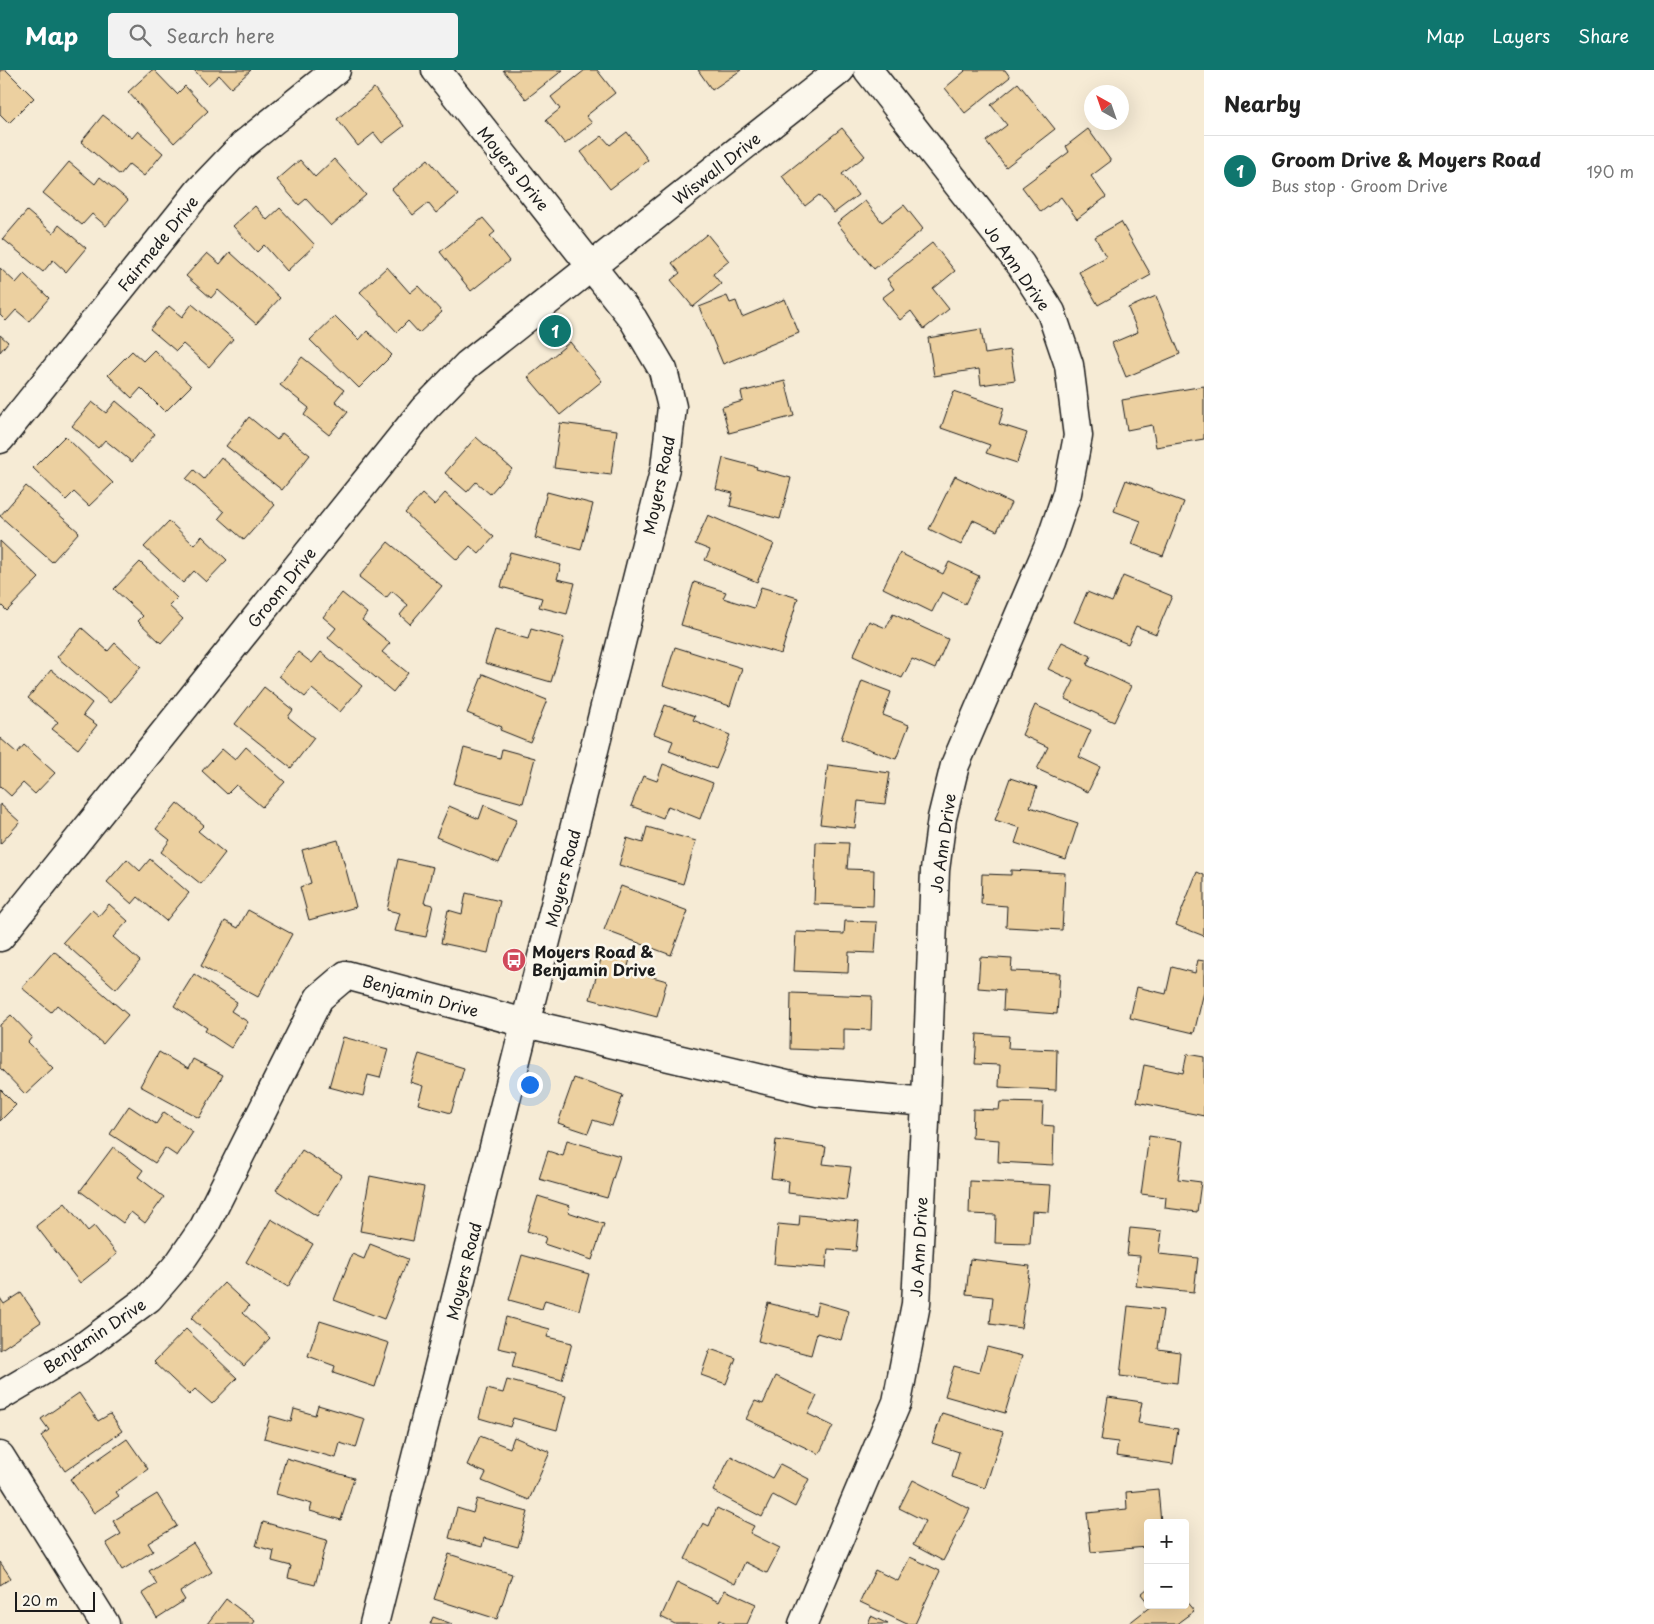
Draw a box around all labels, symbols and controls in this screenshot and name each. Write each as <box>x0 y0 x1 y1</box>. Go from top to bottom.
search box <box>108 13 458 58</box>
text: Map <box>25 17 78 53</box>
icon: search <box>126 21 154 49</box>
text: Search here <box>166 21 275 49</box>
text: Map <box>1426 22 1465 49</box>
text: Layers <box>1493 22 1550 49</box>
text: Share <box>1578 22 1629 49</box>
north arrow <box>1084 85 1129 130</box>
text: Nearby <box>1224 87 1301 119</box>
street label: Moyers Drive <box>472 121 556 215</box>
street label: Wiswall Drive <box>667 126 765 210</box>
text: Groom Drive & Moyers Road <box>1271 145 1541 173</box>
text: 1 <box>1236 159 1244 183</box>
text: 190 m <box>1586 159 1634 183</box>
text: Bus stop · Groom Drive <box>1271 173 1448 197</box>
street label: Fairmede Drive <box>111 190 203 296</box>
street label: Jo Ann Drive <box>979 219 1057 315</box>
pin: 1 <box>539 312 571 350</box>
street label: Moyers Road <box>636 433 680 537</box>
street label: Groom Drive <box>241 542 321 632</box>
street label: Jo Ann Drive <box>923 792 961 894</box>
street label: Moyers Road <box>538 826 586 930</box>
place label: Moyers Road & Benjamin Drive <box>532 939 656 981</box>
bus stop icon: Moyers Road & Benjamin Drive <box>501 947 527 973</box>
street label: Benjamin Drive <box>360 968 482 1022</box>
your location <box>517 1072 543 1098</box>
street label: Jo Ann Drive <box>903 1196 933 1298</box>
street label: Moyers Road <box>439 1219 487 1323</box>
street label: Benjamin Drive <box>38 1292 150 1378</box>
map controls <box>1144 1519 1189 1609</box>
button: + <box>1144 1519 1189 1564</box>
button: − <box>1144 1564 1189 1609</box>
scale bar <box>15 1589 95 1612</box>
text: 20 m <box>22 1590 58 1611</box>

